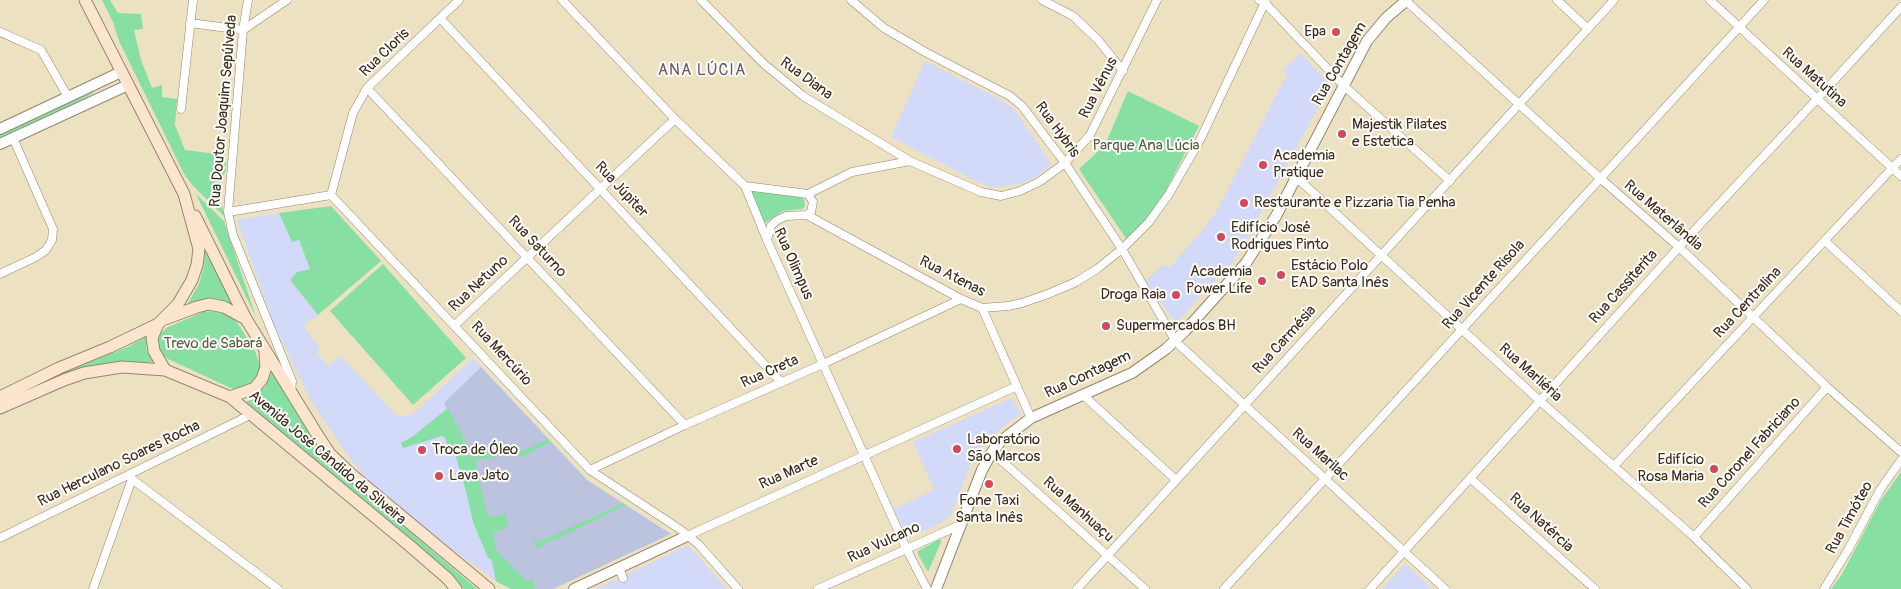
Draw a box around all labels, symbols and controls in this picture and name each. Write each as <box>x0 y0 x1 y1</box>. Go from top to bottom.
street label: Rua Doutor Joaquim Sepúlveda <box>207 14 241 208</box>
street label: Rua Contagem <box>1309 19 1371 109</box>
place label: Epa <box>1304 23 1326 41</box>
street label: Rua Cloris <box>356 25 414 81</box>
marker: Epa <box>1330 26 1342 38</box>
street label: Rua Matutina <box>1778 44 1850 112</box>
street label: Rua Diana <box>776 54 836 104</box>
street label: Rua Vênus <box>1076 54 1122 122</box>
district label: ANA LÚCIA <box>657 61 747 81</box>
street label: Rua Hybris <box>1031 99 1083 161</box>
place label: Majestik Pilates e Estetica <box>1352 116 1447 151</box>
marker: Majestik Pilates e Estetica <box>1336 128 1348 140</box>
park label: Parque Ana Lúcia <box>1092 137 1200 155</box>
place label: Academia Pratique <box>1273 147 1335 182</box>
street label: Rua Júpiter <box>591 158 651 222</box>
marker: Academia Pratique <box>1257 159 1269 171</box>
street label: Rua Materlândia <box>1620 177 1706 255</box>
place label: Restaurante e Pizzaria Tia Penha <box>1254 194 1456 212</box>
marker: Restaurante e Pizzaria Tia Penha <box>1238 197 1250 209</box>
street label: Rua Saturno <box>504 213 570 281</box>
place label: Edifício José Rodrigues Pinto <box>1231 219 1329 254</box>
street label: Rua Olimpus <box>769 225 817 303</box>
marker: Edifício José Rodrigues Pinto <box>1215 231 1227 243</box>
street label: Rua Vicente Risola <box>1439 236 1529 334</box>
street label: Rua Cassiterita <box>1586 246 1662 328</box>
street label: Rua Netuno <box>446 252 512 316</box>
street label: Rua Atenas <box>916 253 988 301</box>
place label: Estácio Polo EAD Santa Inês <box>1291 257 1388 292</box>
place label: Academia Power Life <box>1186 263 1252 298</box>
street label: Rua Centralina <box>1710 264 1786 342</box>
marker: Estácio Polo EAD Santa Inês <box>1275 269 1287 281</box>
marker: Academia Power Life <box>1256 275 1268 287</box>
place label: Droga Raia <box>1100 286 1166 304</box>
marker: Droga Raia <box>1170 289 1182 301</box>
street label: Rua Carmésia <box>1250 302 1320 378</box>
place label: Supermercados BH <box>1116 317 1236 335</box>
street label: Rua Mercúrio <box>467 318 535 390</box>
marker: Supermercados BH <box>1100 320 1112 332</box>
park label: Trevo de Sabará <box>164 335 262 353</box>
street label: Rua Marliéria <box>1495 340 1565 406</box>
street label: Rua Contagem <box>1042 347 1134 403</box>
street label: Rua Creta <box>738 351 802 393</box>
street label: Avenida José Cândido da Silveira <box>245 387 409 529</box>
street label: Rua Coronel Fabriciano <box>1695 394 1805 512</box>
street label: Rua Herculano Soares Rocha <box>35 417 203 511</box>
street label: Rua Marilac <box>1288 425 1352 485</box>
place label: Laboratório São Marcos <box>967 431 1040 466</box>
place label: Troca de Óleo <box>432 441 518 459</box>
marker: Laboratório São Marcos <box>951 443 963 455</box>
marker: Troca de Óleo <box>416 444 428 456</box>
place label: Edifício Rosa Maria <box>1638 451 1704 486</box>
street label: Rua Marte <box>757 452 821 494</box>
marker: Edifício Rosa Maria <box>1708 463 1720 475</box>
place label: Lava Jato <box>449 467 509 485</box>
marker: Lava Jato <box>433 470 445 482</box>
street label: Rua Manhuaçu <box>1039 473 1117 547</box>
marker: Fone Taxi Santa Inês <box>983 478 995 490</box>
street label: Rua Timóteo <box>1823 479 1877 557</box>
street label: Rua Natércia <box>1505 490 1577 556</box>
place label: Fone Taxi Santa Inês <box>955 492 1023 527</box>
street label: Rua Vulcano <box>845 518 923 568</box>

